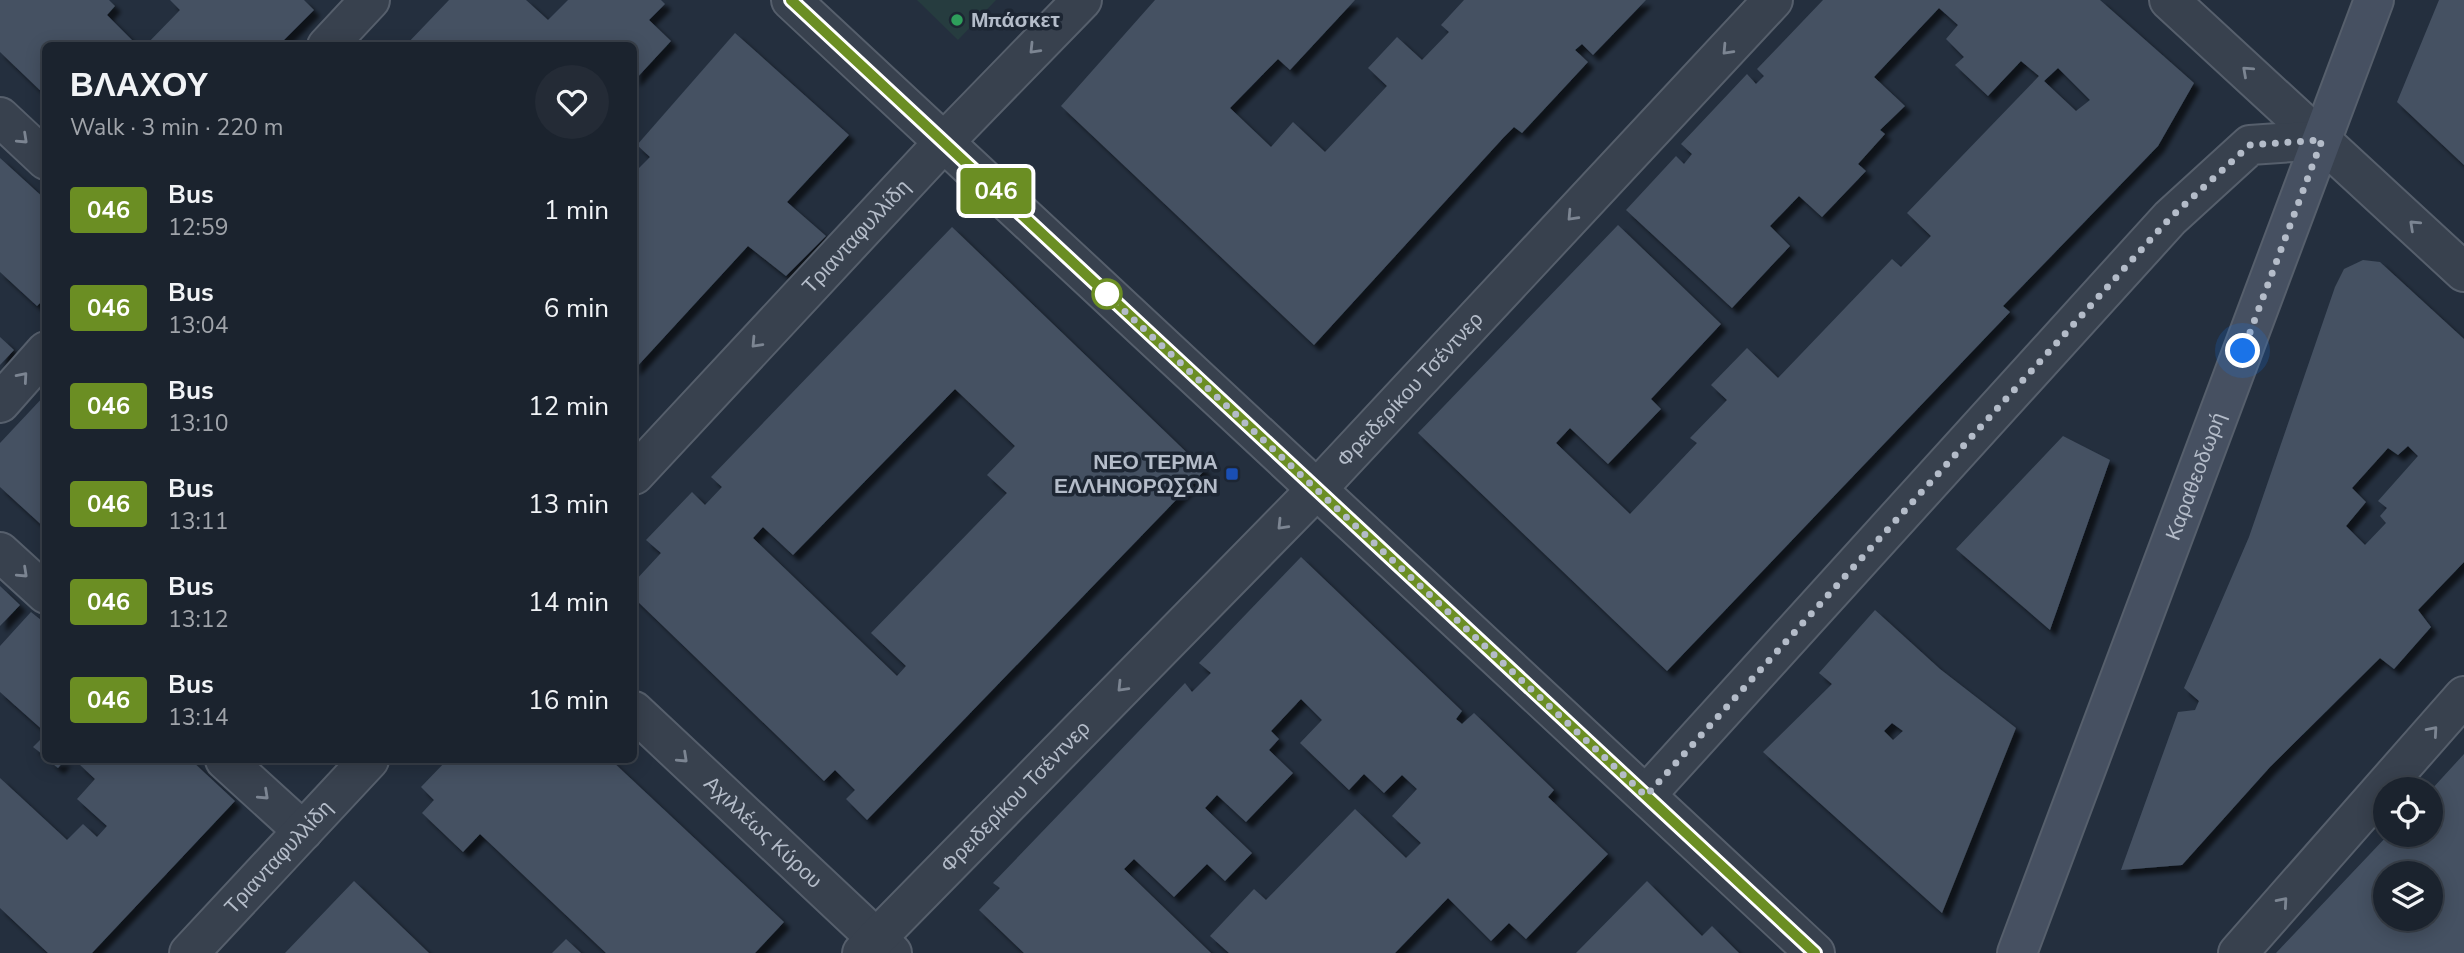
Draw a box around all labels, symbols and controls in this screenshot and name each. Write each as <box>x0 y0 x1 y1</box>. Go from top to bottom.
place label: Μπάσκετ <box>971 6 1060 34</box>
marker: Μπάσκετ <box>949 12 965 28</box>
one-way arrow <box>1030 41 1043 54</box>
one-way arrow <box>1722 42 1735 55</box>
text: ΒΛΑΧΟΥ <box>70 63 208 108</box>
button: heart <box>535 65 609 139</box>
one-way arrow <box>2242 67 2255 79</box>
text: Walk · 3 min · 220 m <box>70 112 283 143</box>
one-way arrow <box>15 130 28 143</box>
line badge: 046 <box>956 168 1036 214</box>
street label: Τριανταφυλλίδη <box>796 173 916 300</box>
text: 046 <box>974 175 1018 207</box>
text: Bus <box>168 177 214 212</box>
text: 1 min <box>544 193 609 228</box>
text: 046 <box>87 194 130 226</box>
one-way arrow <box>1567 208 1580 221</box>
text: 12:59 <box>168 212 228 243</box>
one-way arrow <box>2409 221 2422 234</box>
text: Bus <box>168 275 214 310</box>
unlabelled marker <box>1092 279 1122 309</box>
text: 6 min <box>544 291 609 326</box>
text: 046 <box>87 292 130 324</box>
street label: Φρειδερίκου Τσέντνερ <box>1330 306 1489 473</box>
text: 13:04 <box>168 310 228 341</box>
your location <box>2225 333 2260 368</box>
one-way arrow <box>752 335 764 348</box>
one-way arrow <box>15 372 27 385</box>
text: Bus <box>168 373 214 408</box>
text: 12 min <box>528 389 609 424</box>
text: 046 <box>87 390 130 422</box>
text: 13:10 <box>168 408 228 439</box>
street label: Καραθεοδωρή <box>2159 408 2232 544</box>
place label: ΝΕΟ ΤΕΡΜΑ ΕΛΛΗΝΟΡΩΣΩΝ <box>1054 448 1218 500</box>
marker: ΝΕΟ ΤΕΡΜΑ ΕΛΛΗΝΟΡΩΣΩΝ <box>1224 466 1240 482</box>
text: Bus <box>168 471 214 506</box>
text: 13 min <box>528 487 609 522</box>
text: 046 <box>87 488 130 520</box>
text: 13:11 <box>168 506 228 537</box>
one-way arrow <box>1277 517 1290 530</box>
one-way arrow <box>15 565 28 577</box>
text: Bus <box>168 569 214 604</box>
text: 14 min <box>528 585 609 620</box>
text: 046 <box>87 586 130 618</box>
text: 13:12 <box>168 604 228 635</box>
text: Bus <box>168 667 214 702</box>
one-way arrow <box>1118 679 1131 692</box>
text: 16 min <box>528 683 609 718</box>
text: 046 <box>87 684 130 716</box>
text: 13:14 <box>168 702 228 733</box>
street label: Φρειδερίκου Τσέντνερ <box>934 714 1096 879</box>
one-way arrow <box>2425 726 2437 739</box>
one-way arrow <box>675 749 688 762</box>
street label: Αχιλλέως Κύρου <box>698 770 828 894</box>
map controls <box>2373 777 2443 931</box>
button: locate <box>2373 777 2443 847</box>
one-way arrow <box>256 787 269 800</box>
street label: Τριανταφυλλίδη <box>218 794 339 920</box>
button: layers <box>2373 861 2443 931</box>
one-way arrow <box>2275 897 2287 910</box>

